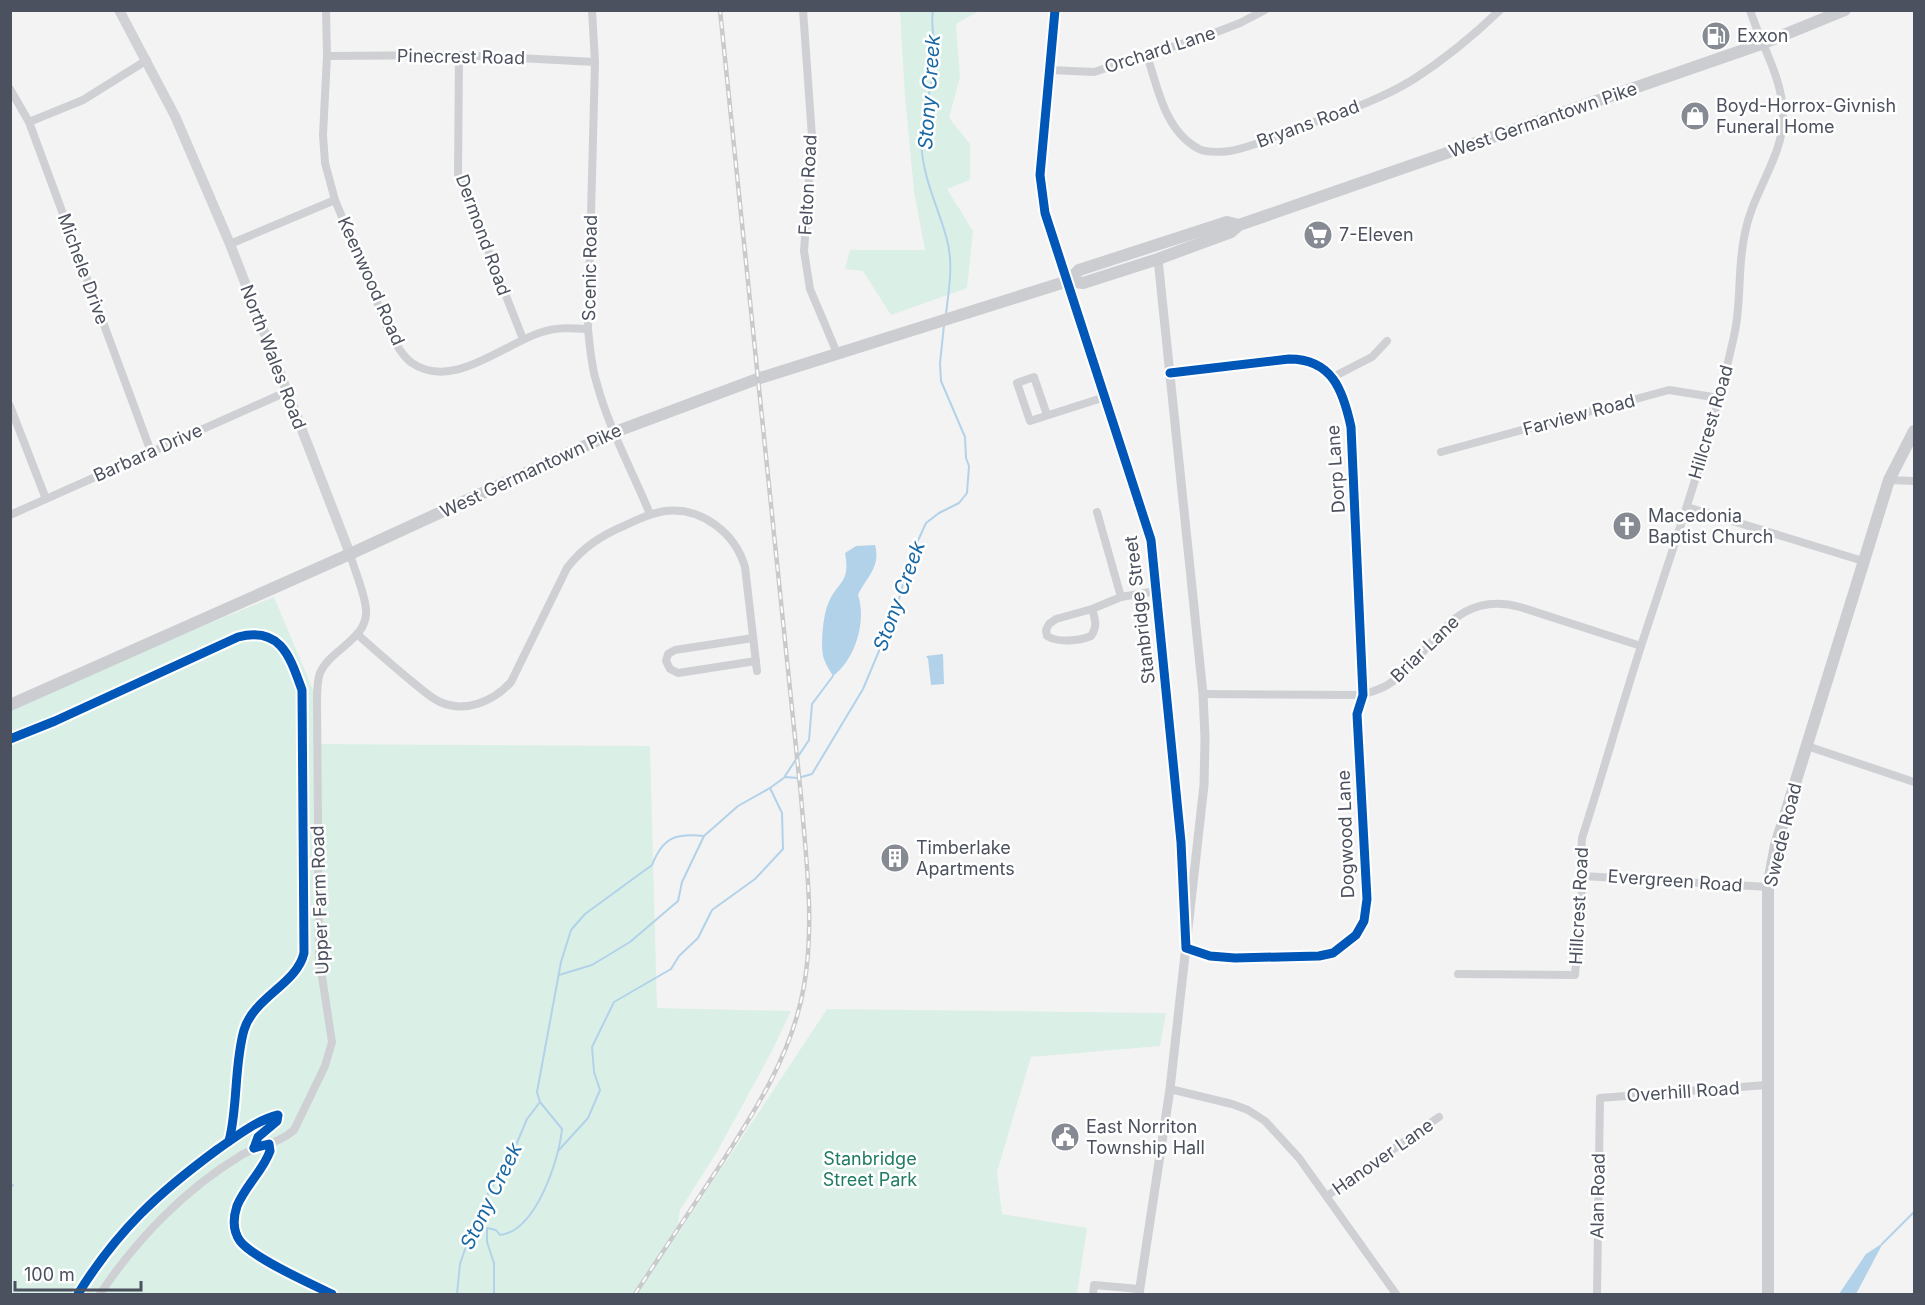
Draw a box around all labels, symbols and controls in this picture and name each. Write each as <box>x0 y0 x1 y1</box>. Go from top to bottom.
fuel station icon: Exxon <box>1700 20 1732 52</box>
street label: Orchard Lane <box>1102 22 1218 77</box>
place label: Exxon <box>1737 25 1789 46</box>
water label: Stony Creek <box>913 33 945 150</box>
street label: Pinecrest Road <box>397 45 525 68</box>
street label: West Germantown Pike <box>1446 77 1640 162</box>
street label: Bryans Road <box>1254 95 1362 152</box>
place label: Boyd-Horrox-Givnish Funeral Home <box>1716 95 1896 137</box>
shop icon: Boyd-Horrox-Givnish Funeral Home <box>1679 100 1711 132</box>
street label: Felton Road <box>794 134 821 236</box>
street label: Dermond Road <box>452 171 515 298</box>
street label: Michele Drive <box>54 210 113 327</box>
street label: Keenwood Road <box>334 213 409 348</box>
street label: Scenic Road <box>578 215 601 321</box>
supermarket icon: 7-Eleven <box>1302 219 1334 251</box>
place label: 7-Eleven <box>1339 224 1414 245</box>
street label: North Wales Road <box>236 282 311 432</box>
street label: Hillcrest Road <box>1684 362 1737 481</box>
street label: Farview Road <box>1521 389 1637 440</box>
street label: Barbara Drive <box>90 419 205 486</box>
street label: West Germantown Pike <box>437 419 625 522</box>
street label: Dorp Lane <box>1322 424 1349 514</box>
place label: Macedonia Baptist Church <box>1648 505 1773 547</box>
church icon: Macedonia Baptist Church <box>1611 510 1643 542</box>
street label: Stanbridge Street <box>1120 535 1159 685</box>
water label: Stony Creek <box>868 537 930 654</box>
street label: Briar Lane <box>1386 611 1463 686</box>
street label: Dogwood Lane <box>1333 770 1358 899</box>
street label: Swede Road <box>1759 781 1806 889</box>
street label: Upper Farm Road <box>306 825 333 975</box>
place label: Timberlake Apartments <box>916 837 1015 879</box>
building icon: Timberlake Apartments <box>879 842 911 874</box>
street label: Hillcrest Road <box>1565 847 1592 965</box>
street label: Evergreen Road <box>1607 865 1743 896</box>
street label: Overhill Road <box>1626 1077 1740 1106</box>
street label: Hanover Lane <box>1328 1114 1437 1199</box>
place label: East Norriton Township Hall <box>1086 1116 1205 1158</box>
public building icon: East Norriton Township Hall <box>1049 1121 1081 1153</box>
water label: Stony Creek <box>455 1138 528 1253</box>
park label: Stanbridge Street Park <box>823 1148 917 1190</box>
street label: Alan Road <box>1586 1153 1609 1239</box>
scale bar <box>15 1254 141 1292</box>
text: 100 m <box>24 1264 75 1285</box>

